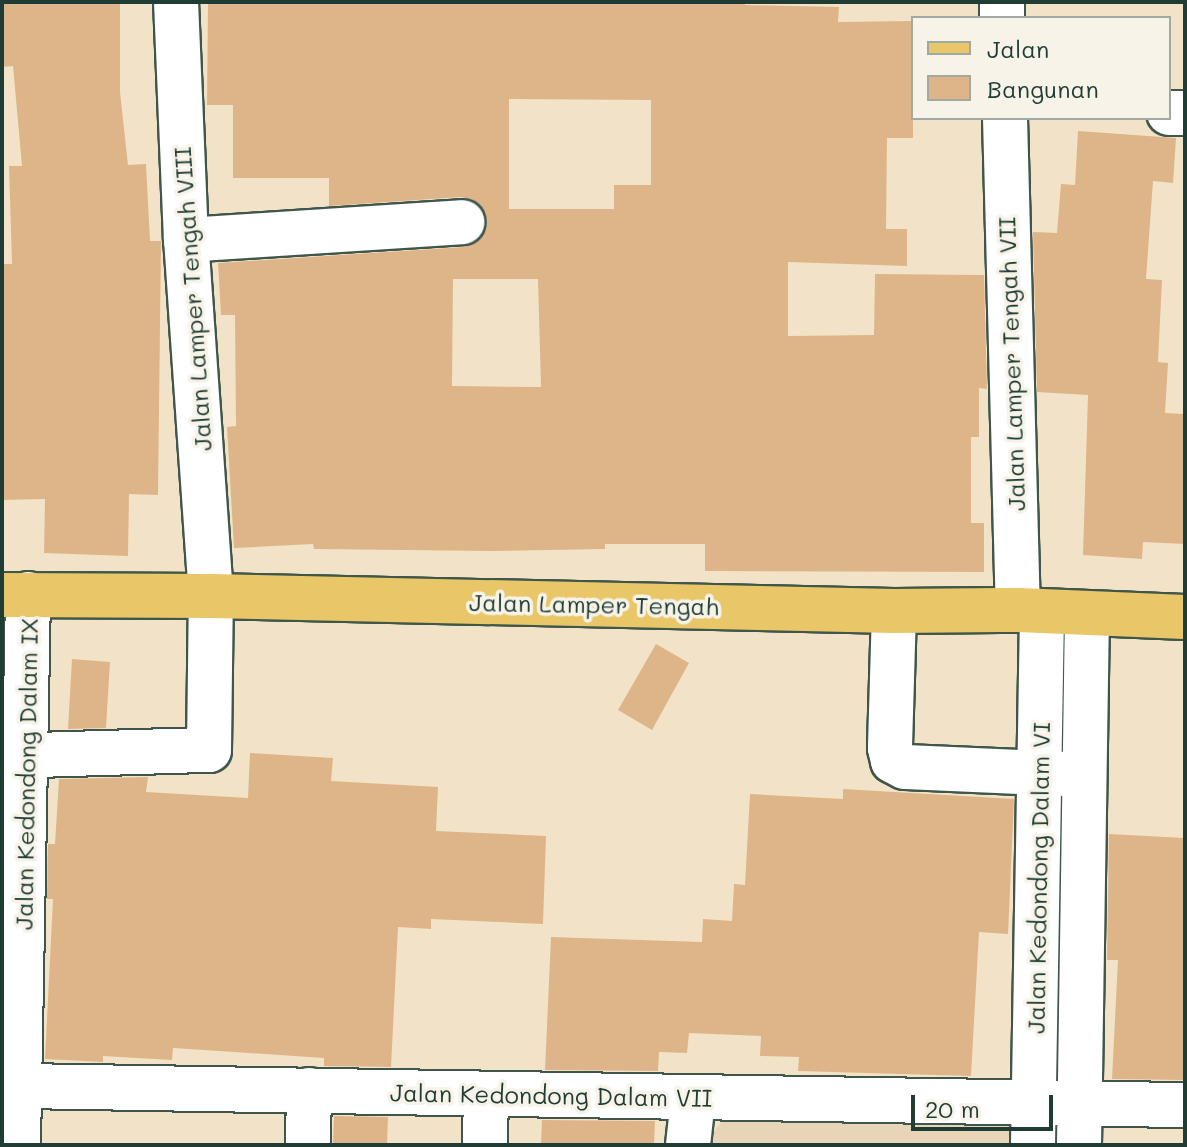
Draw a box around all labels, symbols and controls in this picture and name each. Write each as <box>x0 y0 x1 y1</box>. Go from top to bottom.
legend <box>911 16 1171 120</box>
text: Jalan <box>987 33 1049 64</box>
text: Bangunan <box>987 73 1099 104</box>
street label: Jalan Lamper Tengah VIII <box>167 146 217 452</box>
street label: Jalan Lamper Tengah VII <box>991 216 1031 512</box>
street label: Jalan Lamper Tengah <box>469 587 719 621</box>
street label: Jalan Kedondong Dalam IX <box>9 618 43 930</box>
street label: Jalan Kedondong Dalam VI <box>1021 722 1055 1034</box>
street label: Jalan Kedondong Dalam VII <box>390 1078 712 1112</box>
scale bar <box>915 1079 1057 1129</box>
text: 20 m <box>925 1093 980 1124</box>

